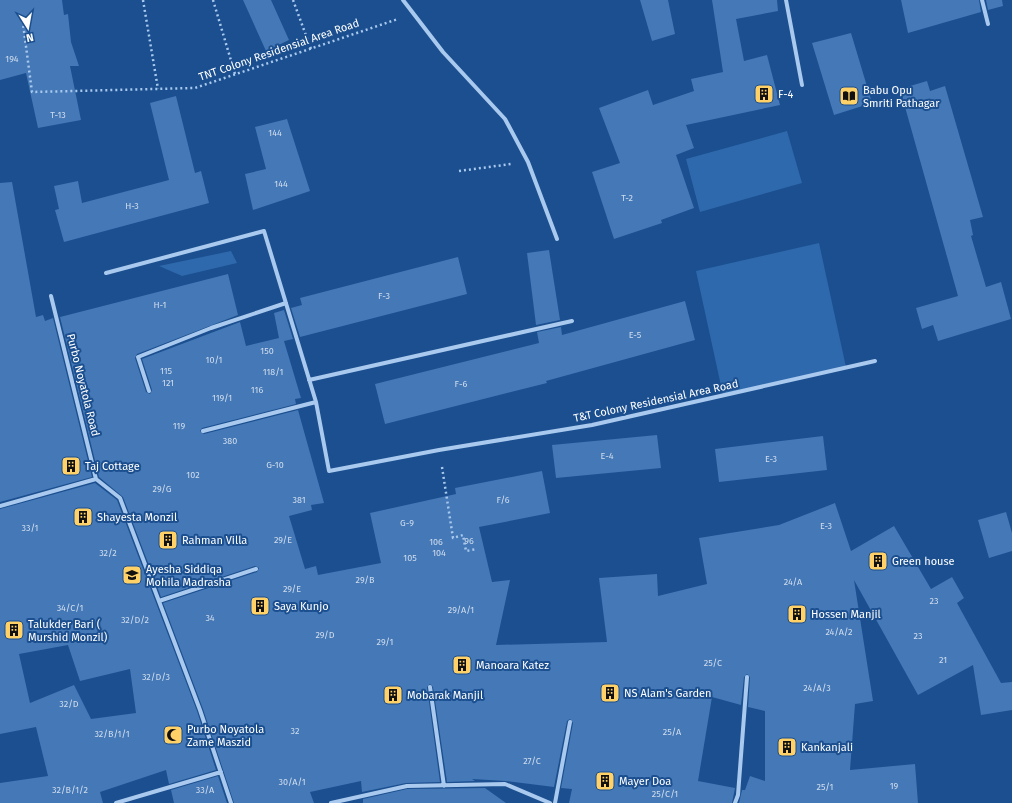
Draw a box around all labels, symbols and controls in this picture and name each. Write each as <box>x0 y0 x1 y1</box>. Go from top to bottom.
north arrow <box>8 8 48 48</box>
street label: TNT Colony Residensial Area Road <box>197 16 361 84</box>
text: N <box>25 30 35 44</box>
house number: 194 <box>5 54 19 64</box>
building icon: F-4 <box>753 83 775 105</box>
place label: Babu Opu Smriti Pathagar <box>863 84 940 110</box>
library icon: Babu Opu Smriti Pathagar <box>838 85 860 107</box>
place label: F-4 <box>778 88 794 101</box>
house number: T-13 <box>50 110 66 120</box>
house number: 144 <box>268 128 282 138</box>
house number: 144 <box>274 179 288 189</box>
house number: T-2 <box>621 193 633 203</box>
house number: H-3 <box>125 201 139 211</box>
house number: F-3 <box>378 291 390 301</box>
house number: H-1 <box>153 300 167 310</box>
house number: E-5 <box>629 330 642 340</box>
street label: Purbo Noyatola Road <box>64 332 102 438</box>
house number: 150 <box>260 346 274 356</box>
house number: 10/1 <box>206 355 222 365</box>
house number: 115 <box>160 366 173 376</box>
house number: 118/1 <box>263 367 283 377</box>
street label: T&T Colony Residensial Area Road <box>572 377 740 425</box>
house number: 121 <box>162 378 174 388</box>
house number: F-6 <box>455 379 468 389</box>
house number: 116 <box>251 385 263 395</box>
house number: 119/1 <box>212 393 232 403</box>
house number: 119 <box>173 421 185 431</box>
house number: 380 <box>223 436 237 446</box>
house number: E-4 <box>601 451 614 461</box>
house number: E-3 <box>765 454 777 464</box>
building icon: Taj Cottage <box>60 455 82 477</box>
place label: Taj Cottage <box>85 460 140 473</box>
house number: G-10 <box>266 460 284 470</box>
house number: 102 <box>186 470 200 480</box>
house number: 29/G <box>153 484 172 494</box>
house number: 381 <box>292 495 306 505</box>
house number: F/6 <box>496 495 510 505</box>
building icon: Shayesta Monzil <box>72 506 94 528</box>
place label: Shayesta Monzil <box>97 511 177 524</box>
house number: G-9 <box>400 518 414 528</box>
house number: E-3 <box>820 521 832 531</box>
house number: 33/1 <box>22 523 38 533</box>
building icon: Rahman Villa <box>157 529 179 551</box>
place label: Rahman Villa <box>182 534 247 547</box>
house number: 29/E <box>274 535 292 545</box>
house number: 96 <box>464 536 474 546</box>
house number: 106 <box>429 537 443 547</box>
house number: 32/2 <box>99 548 117 558</box>
house number: 104 <box>432 548 446 558</box>
building icon: Green house <box>867 550 889 572</box>
house number: 105 <box>403 553 417 563</box>
place label: Green house <box>892 555 955 568</box>
place label: Ayesha Siddiqa Mohila Madrasha <box>146 563 231 589</box>
school or university icon: Ayesha Siddiqa Mohila Madrasha <box>121 564 143 586</box>
house number: 29/B <box>356 575 375 585</box>
house number: 24/A <box>784 577 803 587</box>
house number: 29/E <box>283 584 301 594</box>
building icon: Saya Kunjo <box>249 595 271 617</box>
house number: 23 <box>930 596 938 606</box>
place label: Saya Kunjo <box>274 600 329 613</box>
house number: 34/C/1 <box>57 603 83 613</box>
building icon: Hossen Manjil <box>786 603 808 625</box>
house number: 29/A/1 <box>448 605 474 615</box>
place label: Hossen Manjil <box>811 608 881 621</box>
house number: 34 <box>205 613 215 623</box>
house number: 32/D/2 <box>121 615 149 625</box>
place label: Talukder Bari ( Murshid Monzil) <box>28 618 108 644</box>
building icon: Talukder Bari ( Murshid Monzil) <box>3 619 25 641</box>
house number: 24/A/2 <box>825 627 853 637</box>
house number: 29/D <box>315 630 335 640</box>
house number: 23 <box>914 631 922 641</box>
house number: 29/1 <box>377 637 393 647</box>
building icon: Manoara Katez <box>451 654 473 676</box>
house number: 21 <box>939 655 947 665</box>
house number: 25/C <box>704 658 722 668</box>
place label: Manoara Katez <box>476 659 549 672</box>
house number: 32/D/3 <box>142 672 170 682</box>
building icon: NS Alam's Garden <box>599 682 621 704</box>
house number: 24/A/3 <box>803 683 831 693</box>
building icon: Mobarak Manjil <box>382 684 404 706</box>
place label: NS Alam's Garden <box>624 687 711 700</box>
place label: Mobarak Manjil <box>407 689 483 702</box>
house number: 32/D <box>59 699 79 709</box>
place label: Purbo Noyatola Zame Maszid <box>187 723 264 749</box>
mosque icon: Purbo Noyatola Zame Maszid <box>162 724 184 746</box>
house number: 32 <box>291 726 299 736</box>
house number: 25/A <box>663 727 682 737</box>
house number: 32/B/1/1 <box>94 729 130 739</box>
building icon: Kankanjali <box>776 736 798 758</box>
place label: Kankanjali <box>801 741 853 754</box>
house number: 27/C <box>523 756 541 766</box>
building icon: Mayer Doa <box>594 770 616 792</box>
place label: Mayer Doa <box>619 775 671 788</box>
house number: 30/A/1 <box>278 777 306 787</box>
house number: 19 <box>890 781 899 791</box>
house number: 25/1 <box>817 782 833 792</box>
house number: 32/B/1/2 <box>52 785 88 795</box>
house number: 33/A <box>196 785 215 795</box>
house number: 25/C/1 <box>652 789 678 799</box>

